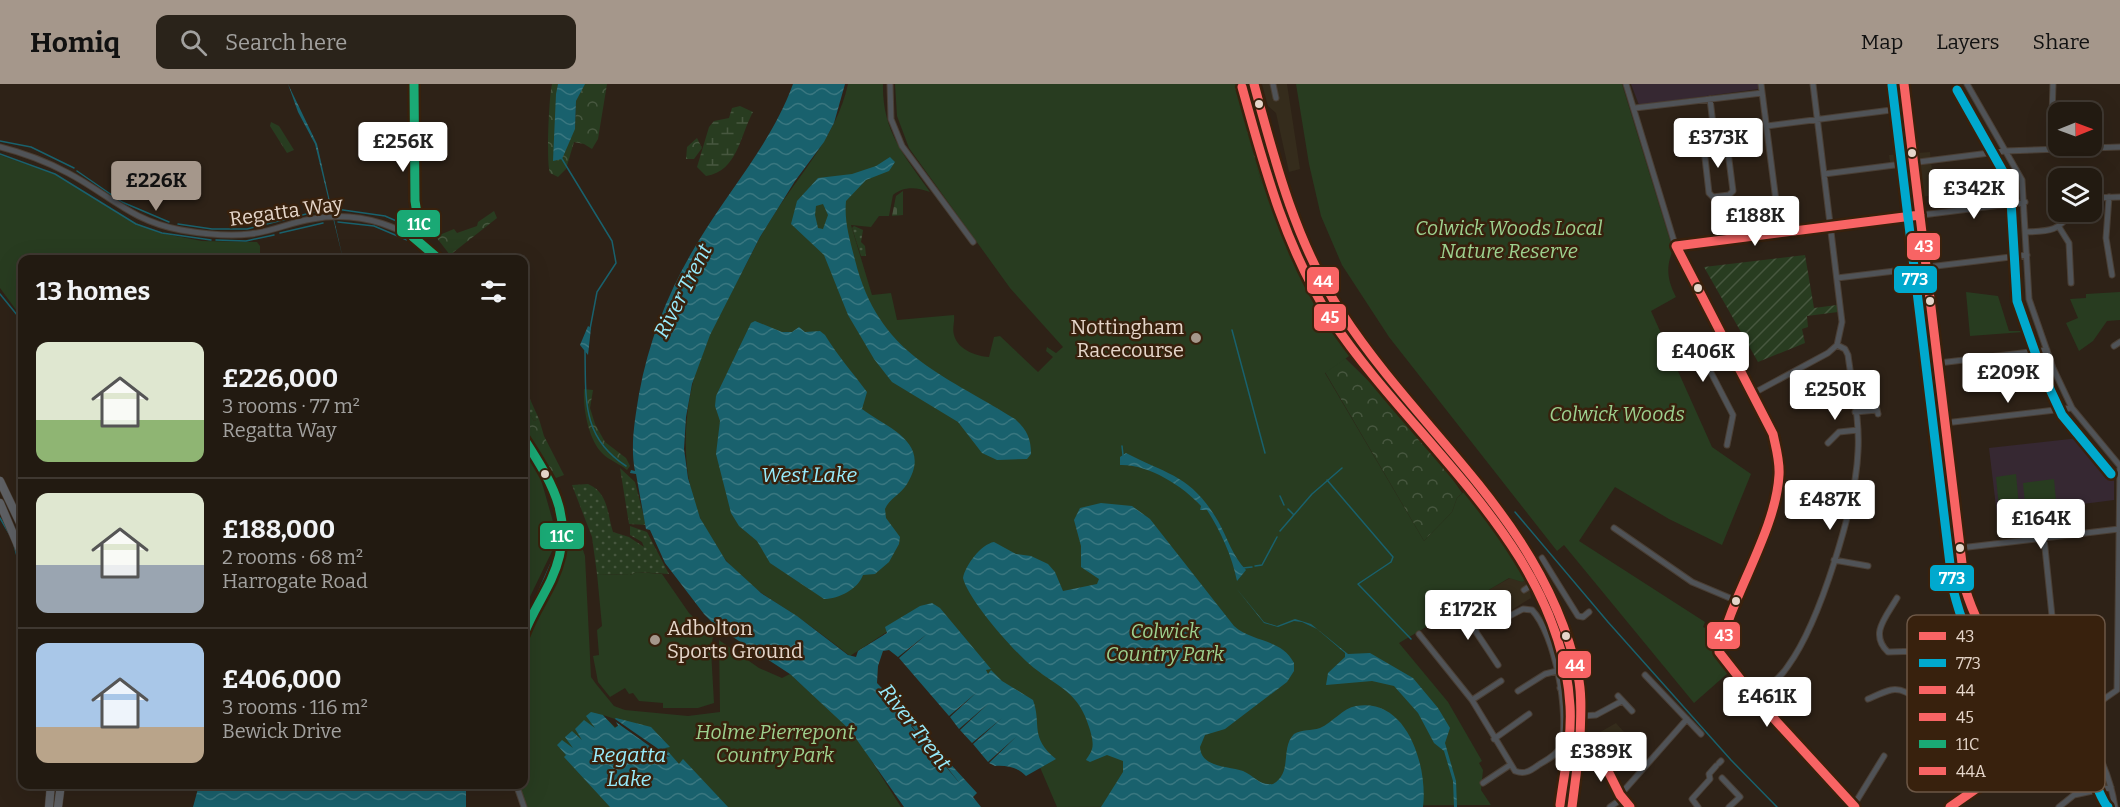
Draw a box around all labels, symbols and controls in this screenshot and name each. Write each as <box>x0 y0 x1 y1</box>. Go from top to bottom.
search box <box>156 15 576 69</box>
text: Homiq <box>30 26 120 59</box>
icon: search <box>177 26 210 59</box>
text: Search here <box>225 29 347 56</box>
text: Map <box>1861 29 1903 55</box>
text: Layers <box>1936 29 2000 55</box>
text: Share <box>2033 29 2090 55</box>
unlabelled marker <box>1253 98 1265 110</box>
north arrow <box>2048 102 2102 156</box>
map controls <box>2048 102 2102 222</box>
pin: £373K <box>1676 118 1760 169</box>
pin: £256K <box>361 122 445 173</box>
text: £373K <box>1688 125 1748 149</box>
text: £256K <box>372 129 434 153</box>
unlabelled marker <box>1906 147 1918 159</box>
pin: £226K <box>114 161 198 212</box>
text: £226K <box>125 168 187 192</box>
button: layers <box>2048 168 2102 222</box>
pin: £342K <box>1932 169 2016 220</box>
text: £342K <box>1943 176 2005 200</box>
street label: Regatta Way <box>228 191 345 231</box>
pin: £188K <box>1713 196 1797 247</box>
text: £188K <box>1725 203 1785 227</box>
line badge: 11C <box>396 209 441 238</box>
text: 11C <box>407 215 431 234</box>
park label: Colwick Woods Local Nature Reserve <box>1415 216 1603 263</box>
line badge: 43 <box>1906 232 1941 261</box>
text: 43 <box>1915 237 1933 256</box>
water label: River Trent <box>648 239 718 343</box>
line badge: 773 <box>1893 265 1938 294</box>
line badge: 44 <box>1306 266 1340 295</box>
text: 773 <box>1902 270 1928 289</box>
text: 44 <box>1313 272 1333 291</box>
icon: filters <box>477 275 510 308</box>
text: 13 homes <box>36 276 150 307</box>
unlabelled marker <box>1692 282 1704 294</box>
unlabelled marker <box>1924 295 1936 307</box>
line badge: 45 <box>1313 303 1347 332</box>
text: 45 <box>1321 308 1339 327</box>
place label: Nottingham Racecourse <box>1071 315 1184 362</box>
marker: Nottingham Racecourse <box>1189 331 1203 345</box>
pin: £406K <box>1661 332 1745 383</box>
text: £406K <box>1671 339 1735 363</box>
pin: £209K <box>1966 353 2050 404</box>
text: £209K <box>1976 360 2040 384</box>
text: £226,000 <box>222 363 338 394</box>
icon: home <box>84 366 156 438</box>
pin: £250K <box>1793 370 1877 421</box>
text: £250K <box>1804 377 1866 401</box>
text: 3 rooms · 77 m² <box>222 394 360 418</box>
park label: Colwick Woods <box>1549 402 1685 426</box>
text: Regatta Way <box>222 418 337 442</box>
water label: West Lake <box>761 462 857 488</box>
unlabelled marker <box>539 468 551 480</box>
pin: £487K <box>1788 480 1872 531</box>
text: £487K <box>1799 487 1861 511</box>
pin: £164K <box>1999 499 2083 550</box>
text: £164K <box>2011 506 2071 530</box>
text: £188,000 <box>222 514 335 545</box>
icon: home <box>84 517 156 589</box>
line badge: 11C <box>539 522 585 550</box>
text: 11C <box>550 527 574 546</box>
unlabelled marker <box>1954 542 1966 554</box>
text: 2 rooms · 68 m² <box>222 545 363 569</box>
line badge: 773 <box>1929 564 1975 592</box>
text: Harrogate Road <box>222 569 368 593</box>
text: 773 <box>1939 569 1965 588</box>
pin: £172K <box>1426 590 1510 641</box>
unlabelled marker <box>1730 595 1742 607</box>
text: £172K <box>1439 597 1497 621</box>
legend <box>1907 615 2105 792</box>
place label: Adbolton Sports Ground <box>667 616 803 663</box>
park label: Colwick Country Park <box>1106 619 1224 666</box>
line badge: 43 <box>1706 621 1741 650</box>
text: 43 <box>1715 626 1733 645</box>
text: 43 <box>1956 627 1974 646</box>
unlabelled marker <box>1560 630 1572 642</box>
marker: Adbolton Sports Ground <box>648 633 662 647</box>
line badge: 44 <box>1557 650 1592 679</box>
text: 773 <box>1956 654 1981 673</box>
text: 44 <box>1565 656 1585 675</box>
text: £406,000 <box>222 664 341 695</box>
icon: home <box>84 667 156 739</box>
pin: £461K <box>1725 677 1809 728</box>
water label: River Trent <box>873 679 957 776</box>
text: 44 <box>1956 681 1975 700</box>
text: £461K <box>1737 684 1797 708</box>
text: 3 rooms · 116 m² <box>222 695 368 719</box>
text: 45 <box>1956 708 1974 727</box>
text: Bewick Drive <box>222 719 342 743</box>
park label: Holme Pierrepont Country Park <box>695 720 855 767</box>
pin: £389K <box>1559 732 1643 783</box>
text: 11C <box>1956 735 1979 754</box>
text: £389K <box>1570 739 1632 763</box>
water label: Regatta Lake <box>592 742 666 792</box>
text: 44A <box>1956 762 1987 781</box>

